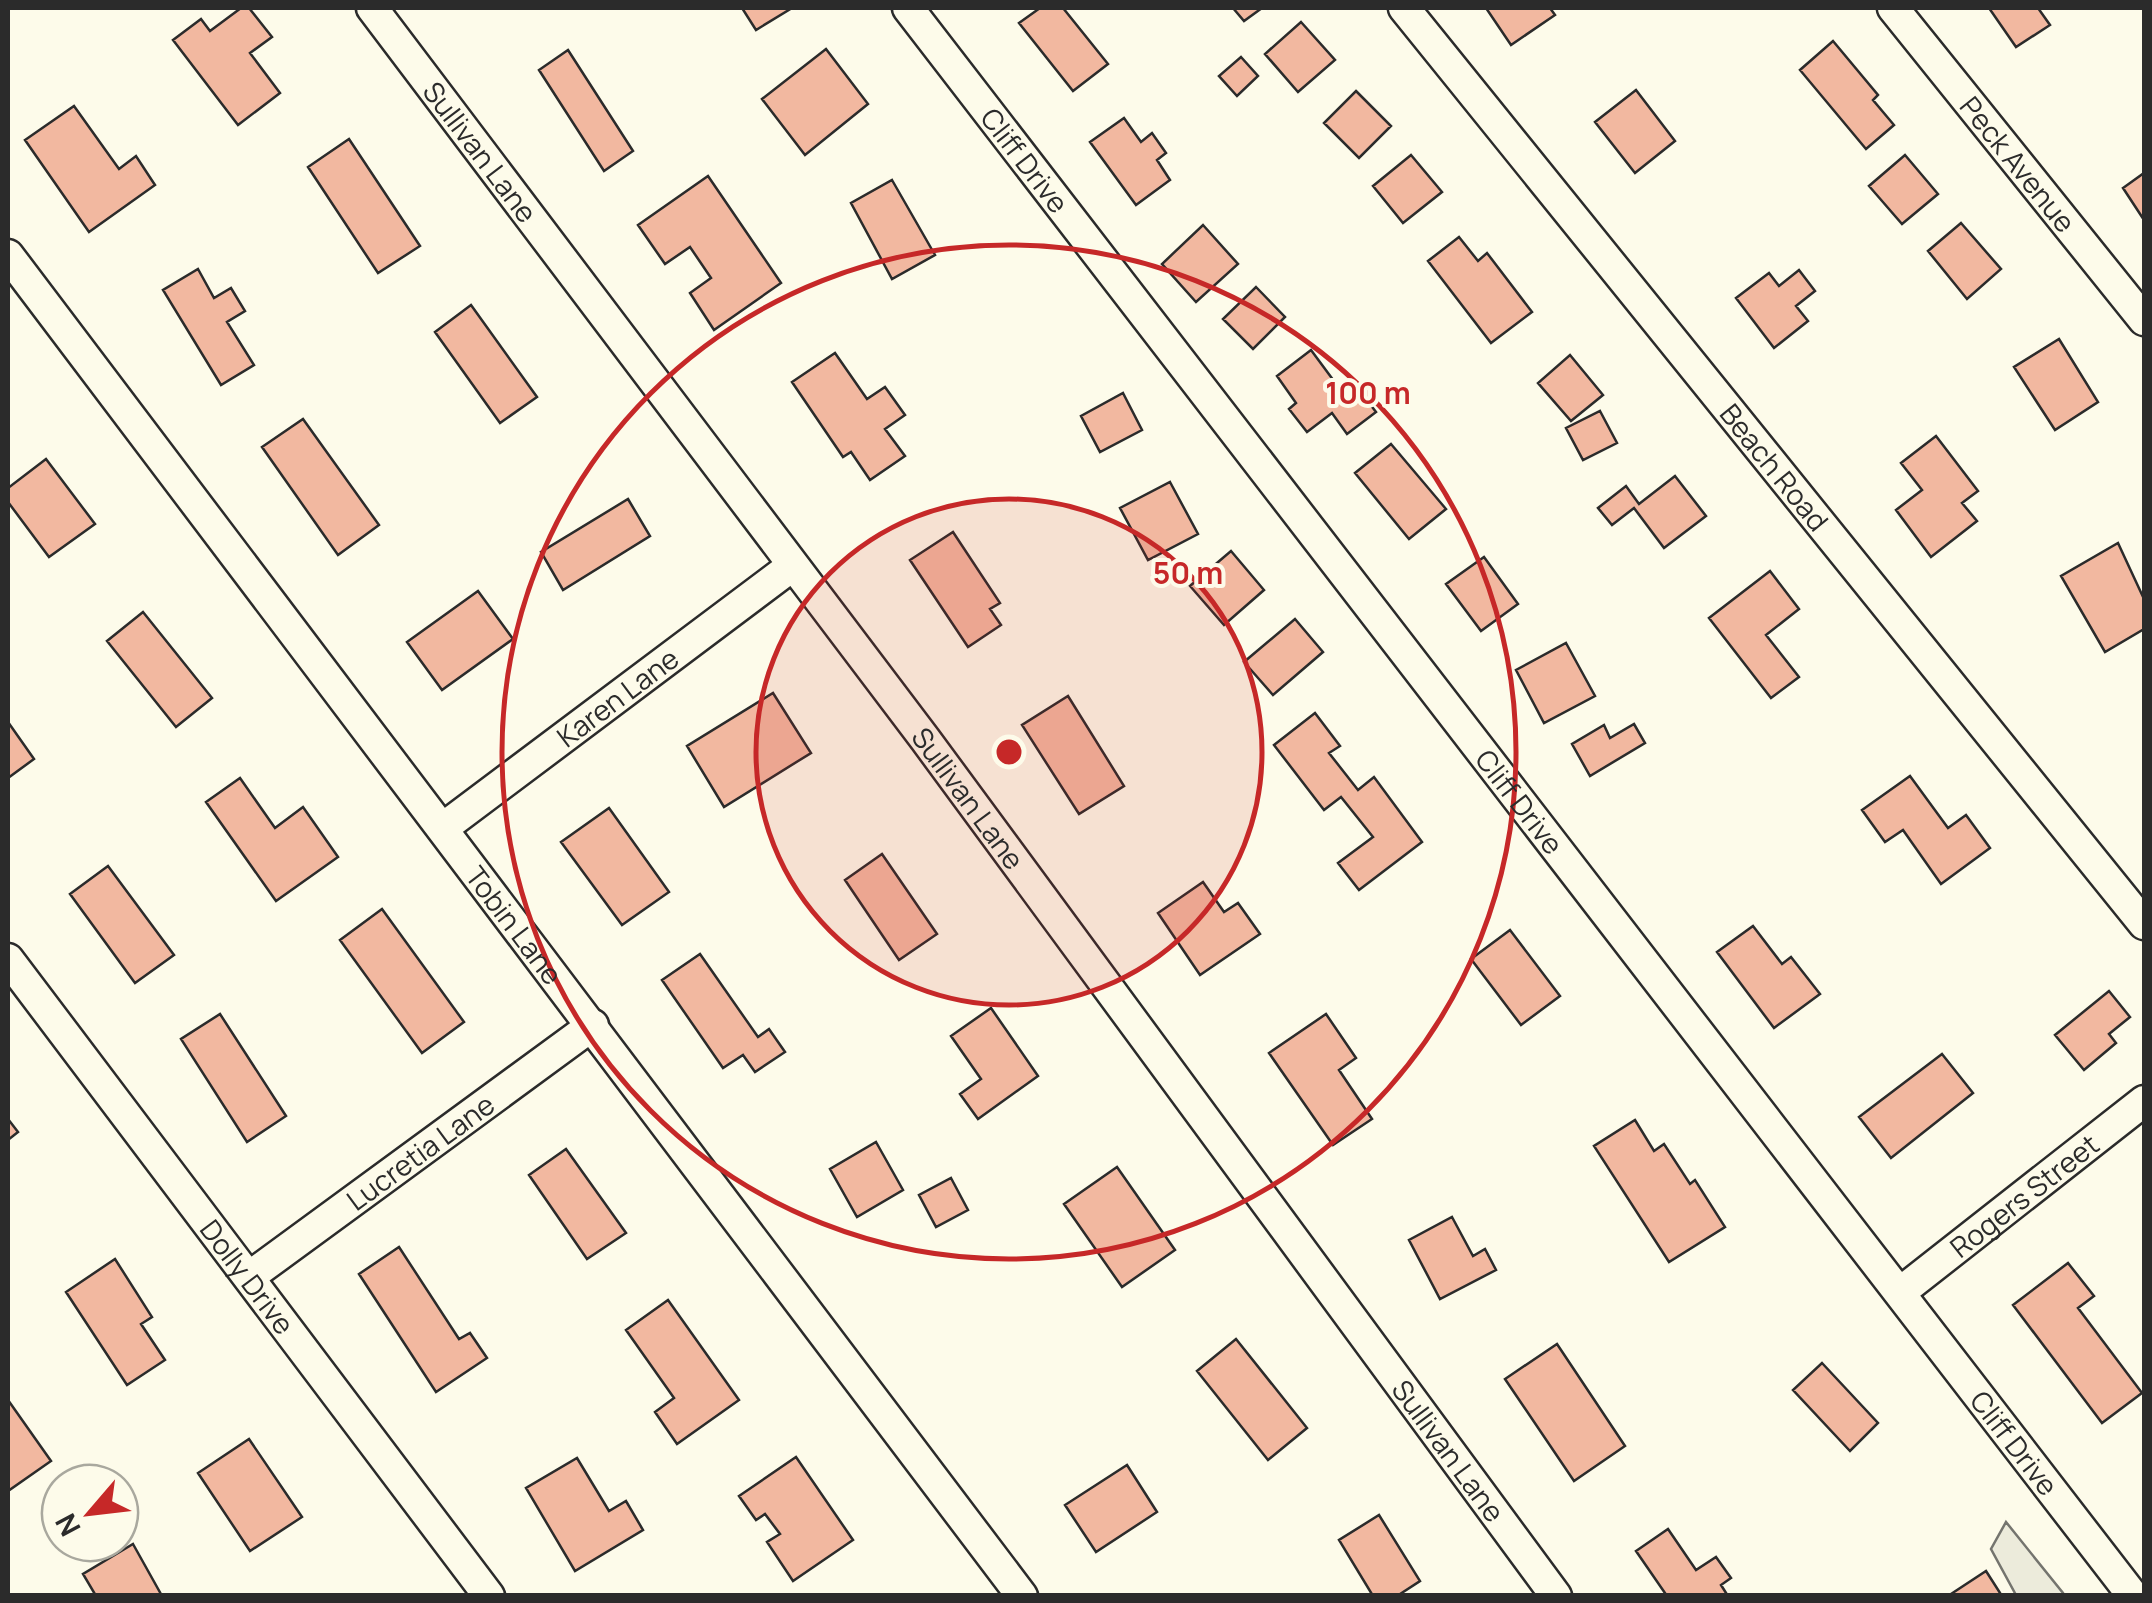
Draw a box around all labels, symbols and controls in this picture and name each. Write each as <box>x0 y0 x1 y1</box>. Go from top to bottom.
street label: Sullivan Lane <box>415 73 546 230</box>
street label: Peck Avenue <box>1952 88 2085 240</box>
street label: Cliff Drive <box>973 100 1078 220</box>
text: 100 m <box>1325 372 1411 413</box>
street label: Beach Road <box>1712 396 1838 538</box>
text: 50 m <box>1153 552 1223 593</box>
street label: Karen Lane <box>549 639 686 755</box>
street label: Sullivan Lane <box>904 719 1033 877</box>
centre of rings <box>991 734 1027 770</box>
street label: Cliff Drive <box>1467 741 1573 862</box>
street label: Tobin Lane <box>458 858 572 992</box>
street label: Lucretia Lane <box>338 1085 502 1219</box>
street label: Rogers Street <box>1942 1125 2106 1266</box>
street label: Dolly Drive <box>192 1212 303 1342</box>
street label: Sullivan Lane <box>1384 1372 1514 1529</box>
street label: Cliff Drive <box>1962 1382 2067 1503</box>
north arrow <box>40 1463 140 1563</box>
text: N <box>46 1507 89 1543</box>

